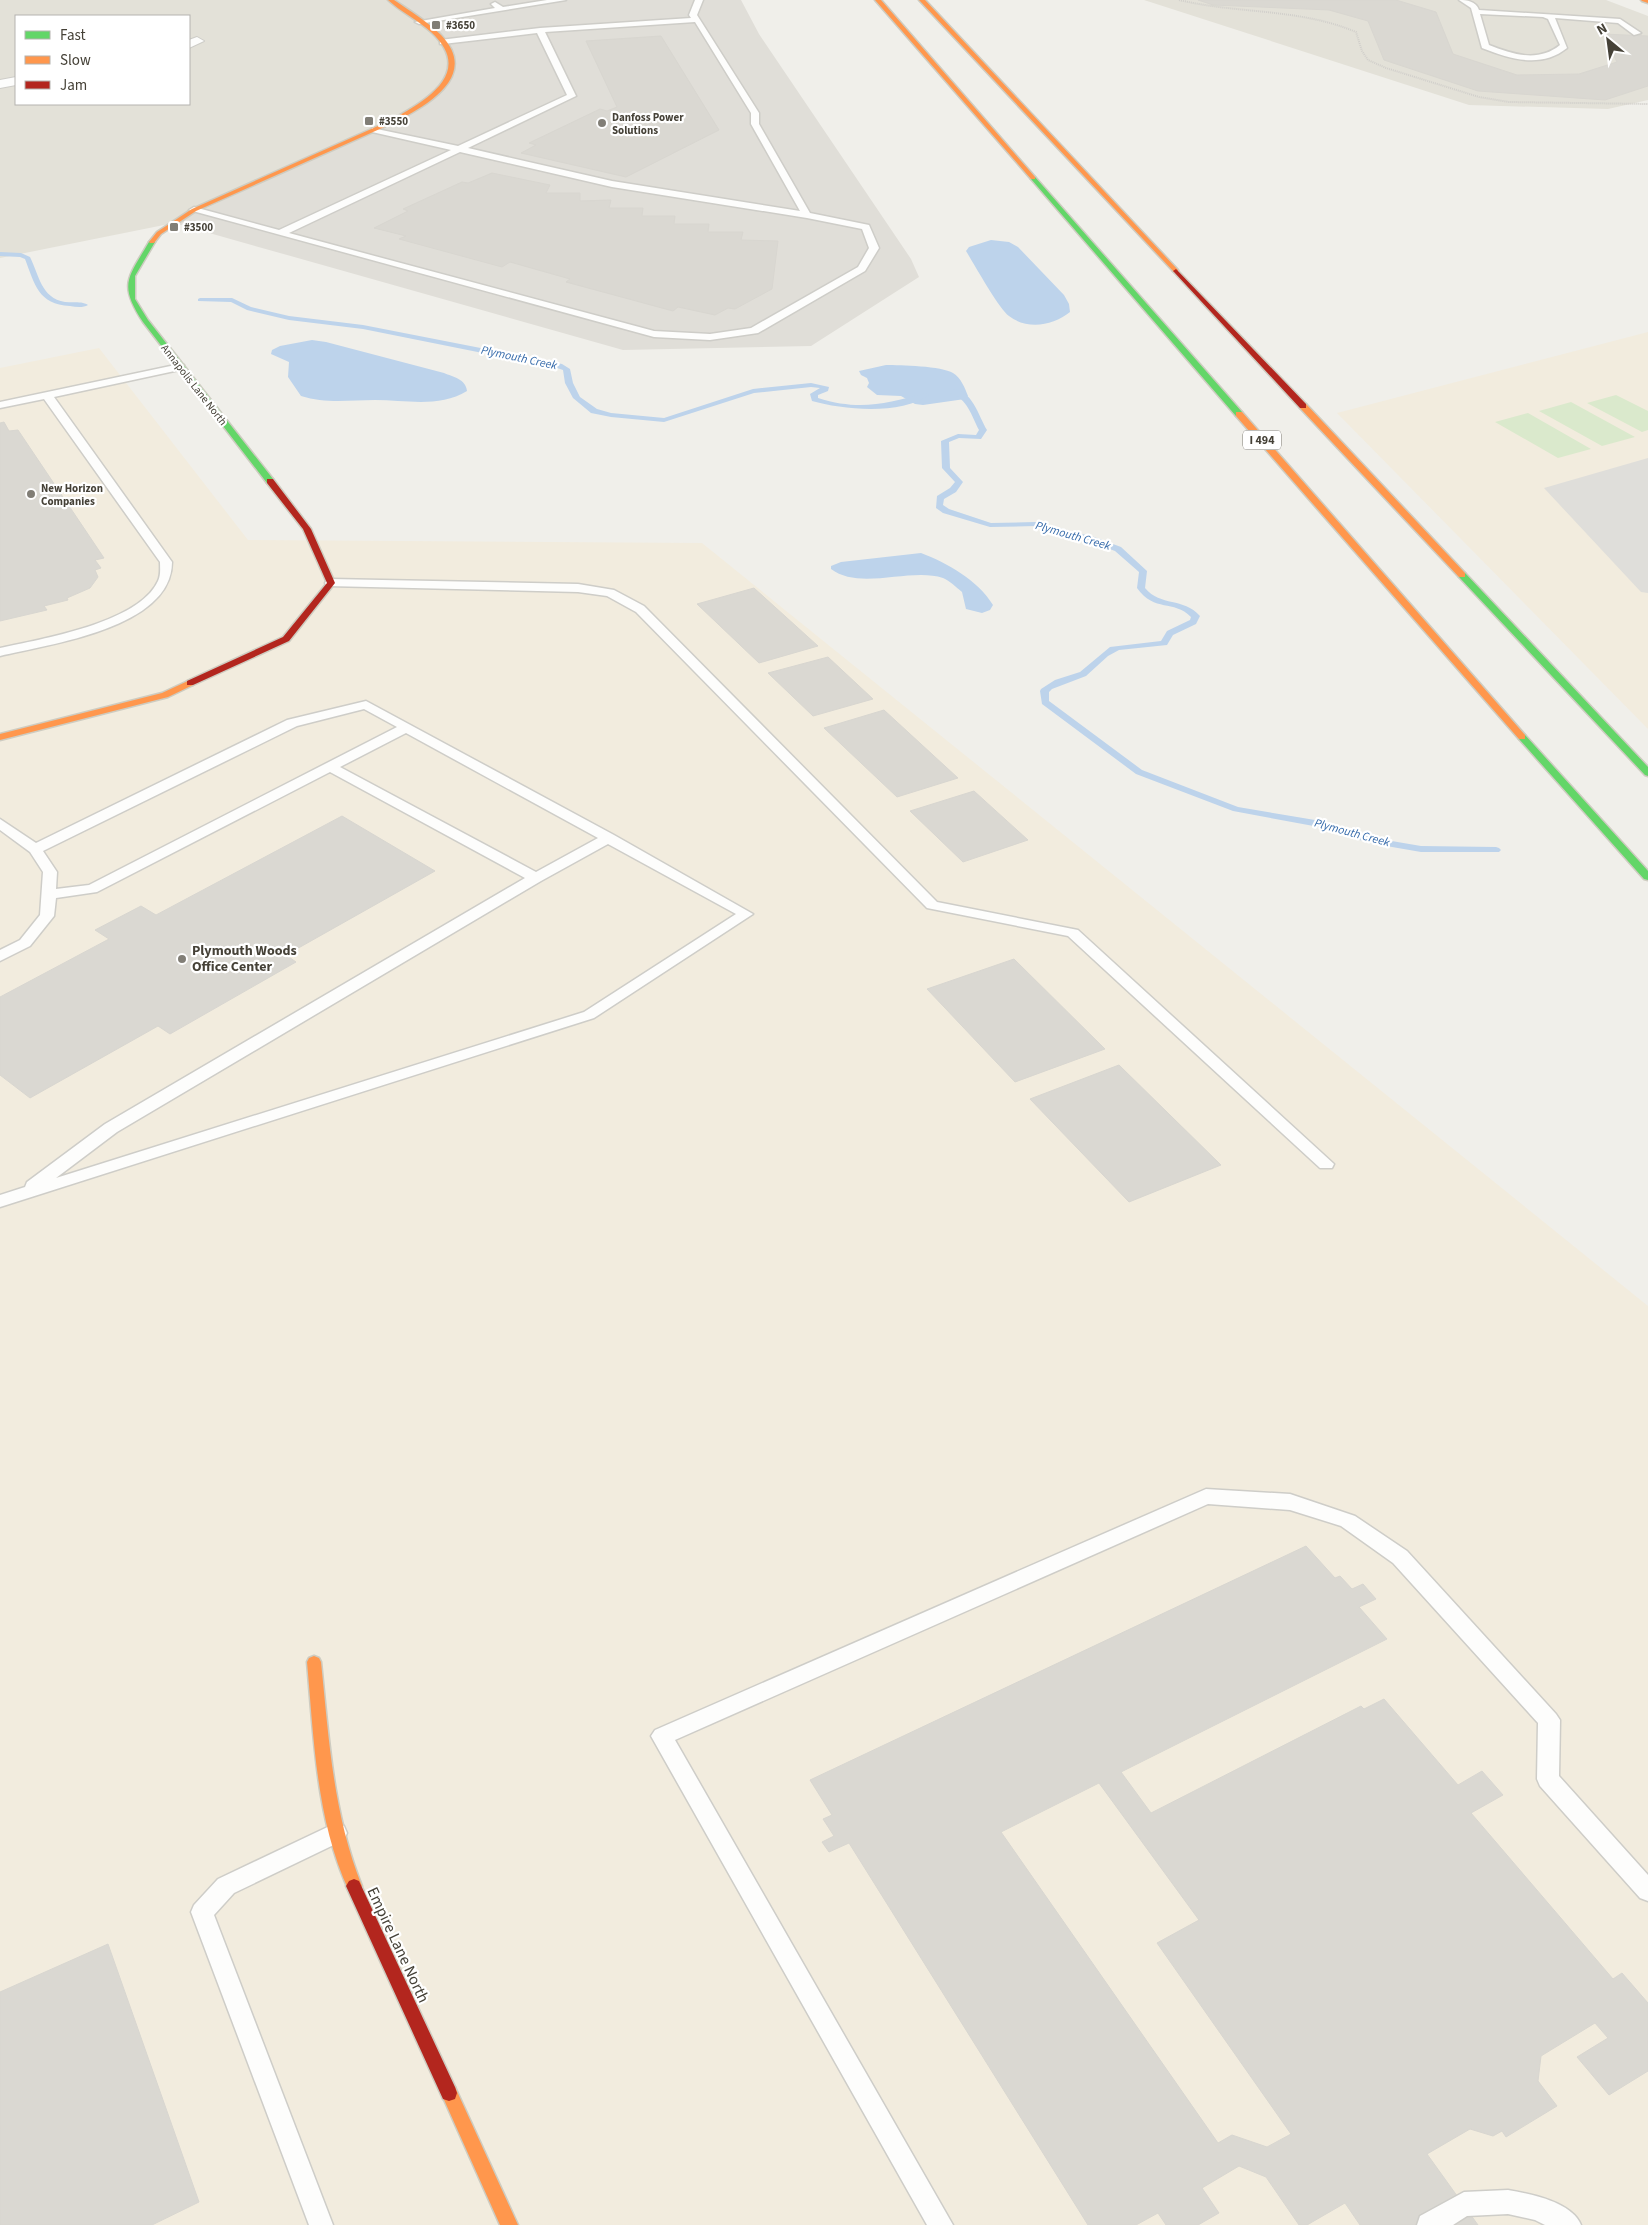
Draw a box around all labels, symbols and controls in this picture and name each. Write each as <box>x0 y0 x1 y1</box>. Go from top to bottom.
legend <box>15 15 190 105</box>
north arrow <box>1583 15 1633 65</box>
place label: #3650 <box>446 18 475 33</box>
marker: #3650 <box>430 19 442 31</box>
text: N <box>1593 19 1611 41</box>
text: Fast <box>60 25 86 46</box>
text: Slow <box>60 50 91 71</box>
text: Jam <box>60 75 87 96</box>
place label: Danfoss Power Solutions <box>612 110 684 138</box>
place label: #3550 <box>379 114 408 129</box>
marker: #3550 <box>363 115 375 127</box>
marker: Danfoss Power Solutions <box>596 117 608 129</box>
place label: #3500 <box>184 220 213 235</box>
marker: #3500 <box>168 221 180 233</box>
street label: Annapolis Lane North <box>158 341 230 429</box>
water label: Plymouth Creek <box>479 342 559 374</box>
road number: I 494 <box>1243 430 1281 450</box>
place label: New Horizon Companies <box>41 481 103 509</box>
marker: New Horizon Companies <box>25 488 37 500</box>
water label: Plymouth Creek <box>1033 517 1113 555</box>
water label: Plymouth Creek <box>1312 815 1392 851</box>
place label: Plymouth Woods Office Center <box>192 941 297 977</box>
marker: Plymouth Woods Office Center <box>176 953 188 965</box>
street label: Empire Lane North <box>362 1883 434 2007</box>

